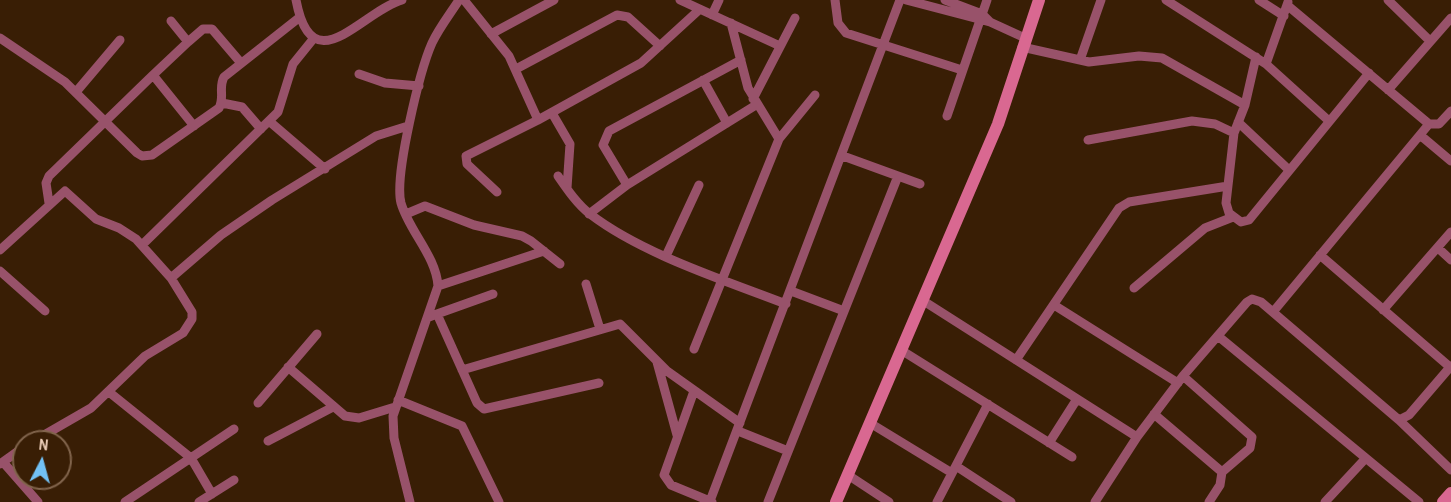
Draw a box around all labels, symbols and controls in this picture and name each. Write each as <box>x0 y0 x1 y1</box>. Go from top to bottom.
north arrow <box>12 430 72 490</box>
text: N <box>38 433 50 456</box>

